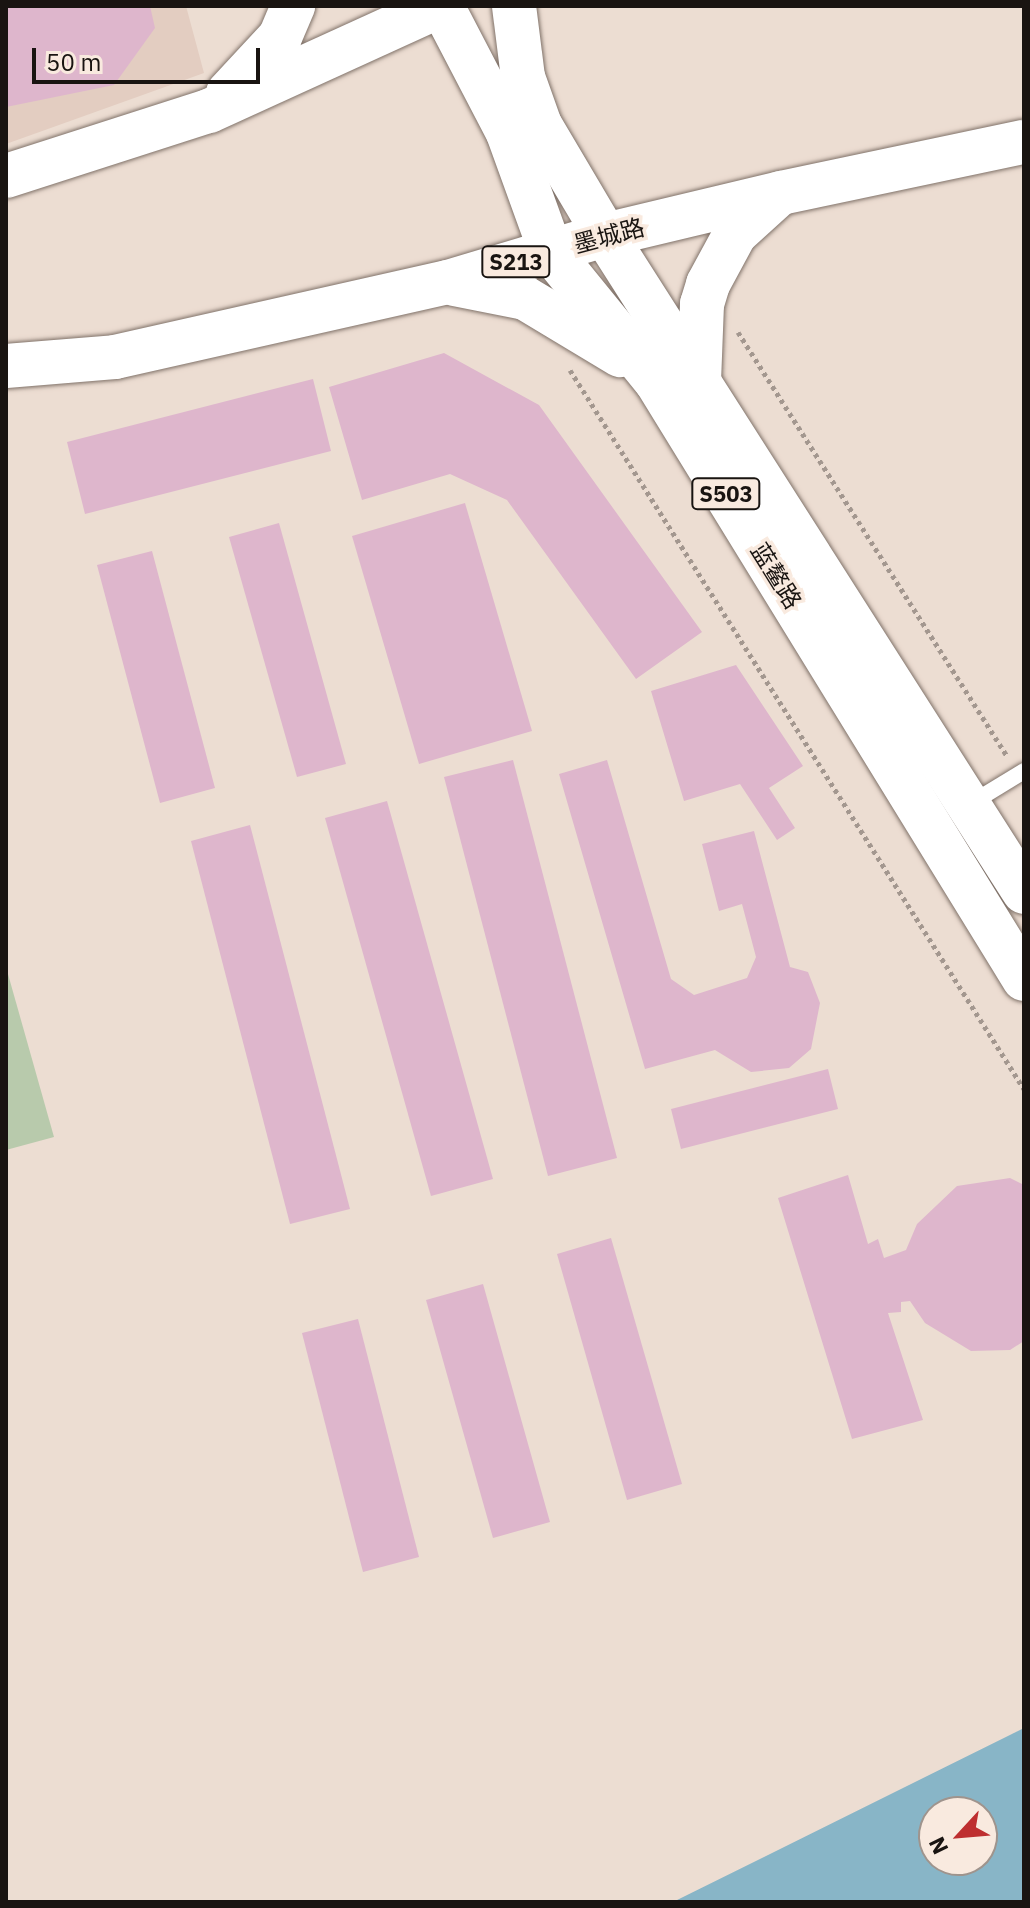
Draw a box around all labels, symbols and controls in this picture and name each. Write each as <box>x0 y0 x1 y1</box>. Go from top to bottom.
scale bar <box>36 32 264 82</box>
text: 50 m <box>46 46 101 78</box>
street label: 墨城路 <box>570 213 648 259</box>
road number: S213 <box>480 244 552 280</box>
road number: S503 <box>690 476 762 512</box>
street label: 蓝鳌路 <box>745 538 807 614</box>
north arrow <box>918 1796 998 1876</box>
text: N <box>921 1832 954 1859</box>

